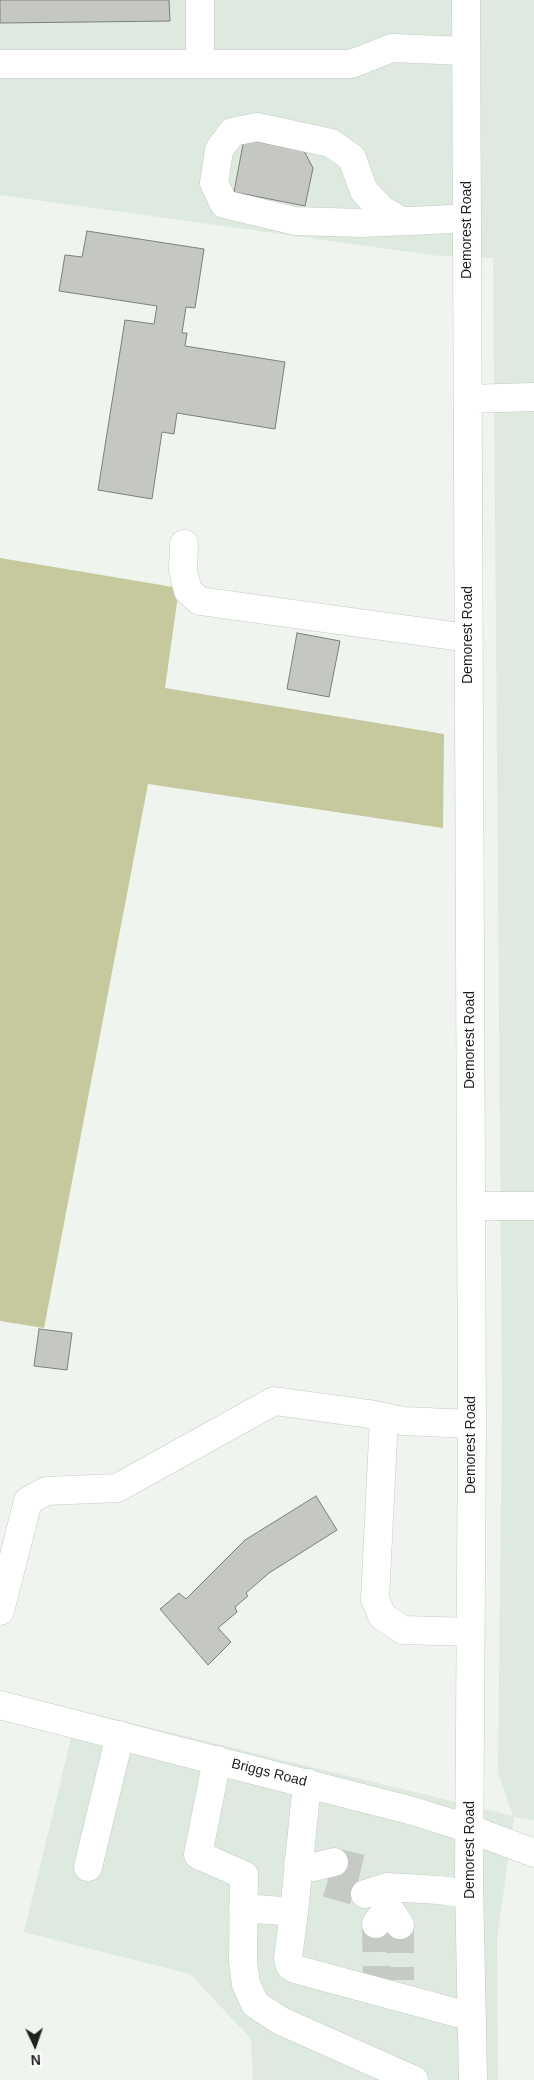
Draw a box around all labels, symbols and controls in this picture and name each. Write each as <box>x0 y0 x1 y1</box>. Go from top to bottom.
street label: Demorest Road <box>459 181 475 279</box>
street label: Demorest Road <box>460 586 476 684</box>
street label: Demorest Road <box>462 991 478 1089</box>
street label: Demorest Road <box>463 1396 479 1494</box>
street label: Briggs Road <box>230 1756 308 1790</box>
street label: Demorest Road <box>462 1801 478 1899</box>
north arrow <box>10 2020 60 2070</box>
text: N <box>30 2052 41 2068</box>

